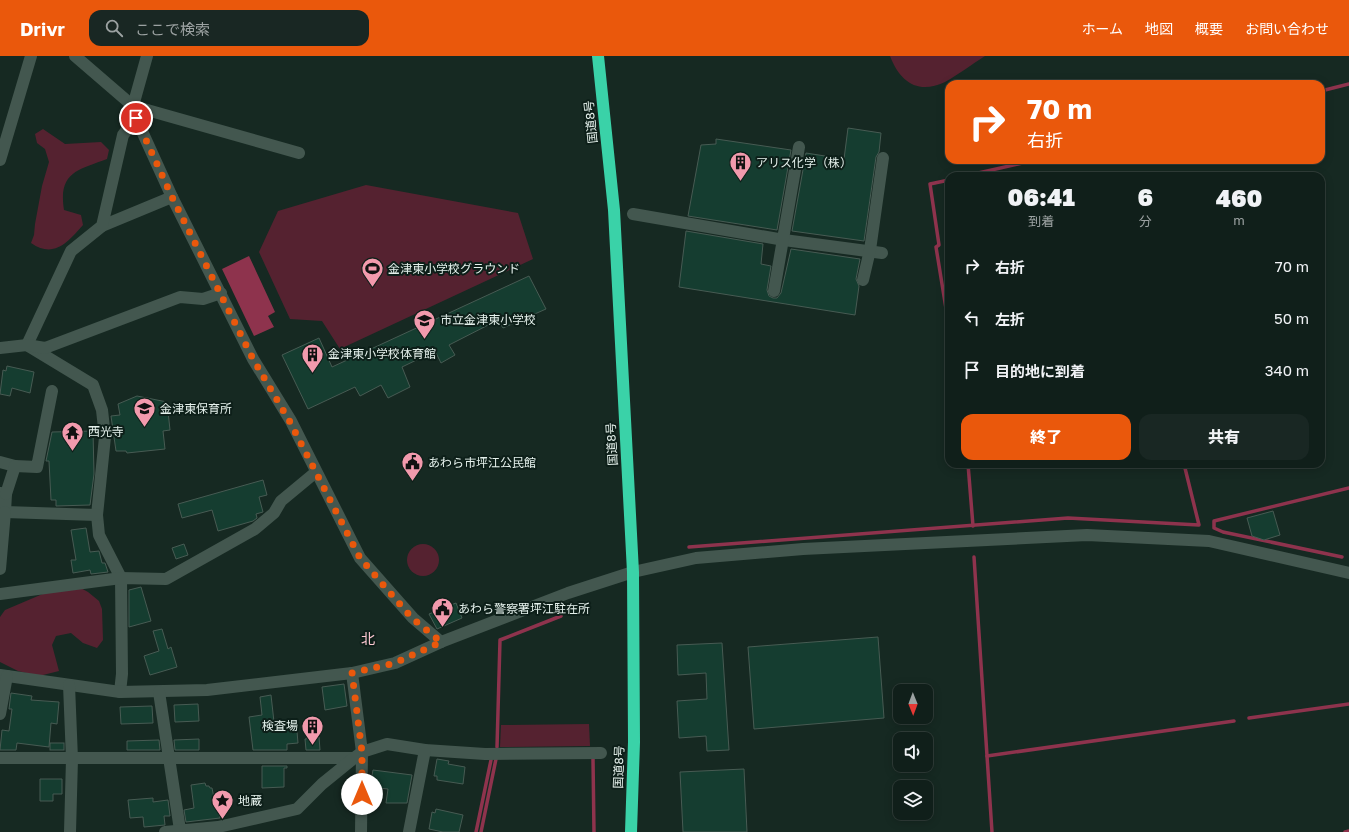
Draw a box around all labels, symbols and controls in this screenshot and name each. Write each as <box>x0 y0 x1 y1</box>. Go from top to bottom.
search box <box>89 10 369 46</box>
text: Drivr <box>20 17 65 40</box>
icon: search <box>103 17 125 39</box>
text: ここで検索 <box>135 20 210 38</box>
text: ホーム <box>1081 20 1123 37</box>
text: 地図 <box>1145 20 1173 37</box>
text: 概要 <box>1195 20 1223 37</box>
text: お問い合わせ <box>1245 20 1329 37</box>
text: 70 m <box>1027 92 1092 125</box>
icon: right <box>961 96 1013 148</box>
street label: 国道8号 <box>581 100 600 144</box>
pin <box>119 101 153 135</box>
icon: arrive <box>125 107 147 129</box>
text: 右折 <box>1027 129 1063 151</box>
building icon: アリス化学（株） <box>727 150 753 183</box>
place label: アリス化学（株） <box>756 155 852 170</box>
text: 06:41 <box>1008 182 1075 211</box>
text: 6 <box>1137 182 1153 211</box>
text: 460 <box>1216 183 1262 212</box>
text: m <box>1233 212 1245 228</box>
text: 到着 <box>1028 213 1054 229</box>
text: 分 <box>1139 213 1152 229</box>
icon: right <box>961 255 983 277</box>
sports icon: 金津東小学校グラウンド <box>360 256 386 289</box>
text: 70 m <box>1275 257 1309 275</box>
text: 右折 <box>995 258 1025 276</box>
place label: 金津東小学校グラウンド <box>388 261 520 276</box>
school or university icon: 市立金津東小学校 <box>411 307 437 340</box>
icon: left <box>961 307 983 329</box>
text: 50 m <box>1274 309 1309 327</box>
text: 左折 <box>995 310 1025 328</box>
place label: 市立金津東小学校 <box>440 312 536 327</box>
building icon: 金津東小学校体育館 <box>300 341 326 374</box>
place label: 金津東小学校体育館 <box>328 346 436 361</box>
icon: arrive <box>961 359 983 381</box>
text: 340 m <box>1265 361 1309 379</box>
text: 目的地に到着 <box>995 362 1085 380</box>
school or university icon: 金津東保育所 <box>132 396 158 429</box>
place label: 金津東保育所 <box>160 401 232 416</box>
button: 終了 <box>961 414 1131 460</box>
button: 共有 <box>1139 414 1309 460</box>
temple icon: 西光寺 <box>59 419 85 452</box>
street label: 国道8号 <box>603 422 620 466</box>
place label: 西光寺 <box>88 424 124 439</box>
public building icon: あわら市坪江公民館 <box>399 450 425 483</box>
place label: あわら市坪江公民館 <box>428 455 536 470</box>
public building icon: あわら警察署坪江駐在所 <box>429 596 455 629</box>
place label: あわら警察署坪江駐在所 <box>458 601 590 616</box>
district label: 北 <box>361 630 375 647</box>
north arrow <box>893 684 933 724</box>
map controls <box>893 684 933 820</box>
building icon: 検査場 <box>300 713 326 746</box>
place label: 検査場 <box>262 718 298 733</box>
button: sound <box>893 732 933 772</box>
street label: 国道8号 <box>610 745 627 789</box>
position arrow <box>341 773 383 815</box>
button: layers <box>893 780 933 820</box>
place icon: 地蔵 <box>209 788 235 821</box>
place label: 地蔵 <box>238 793 262 808</box>

